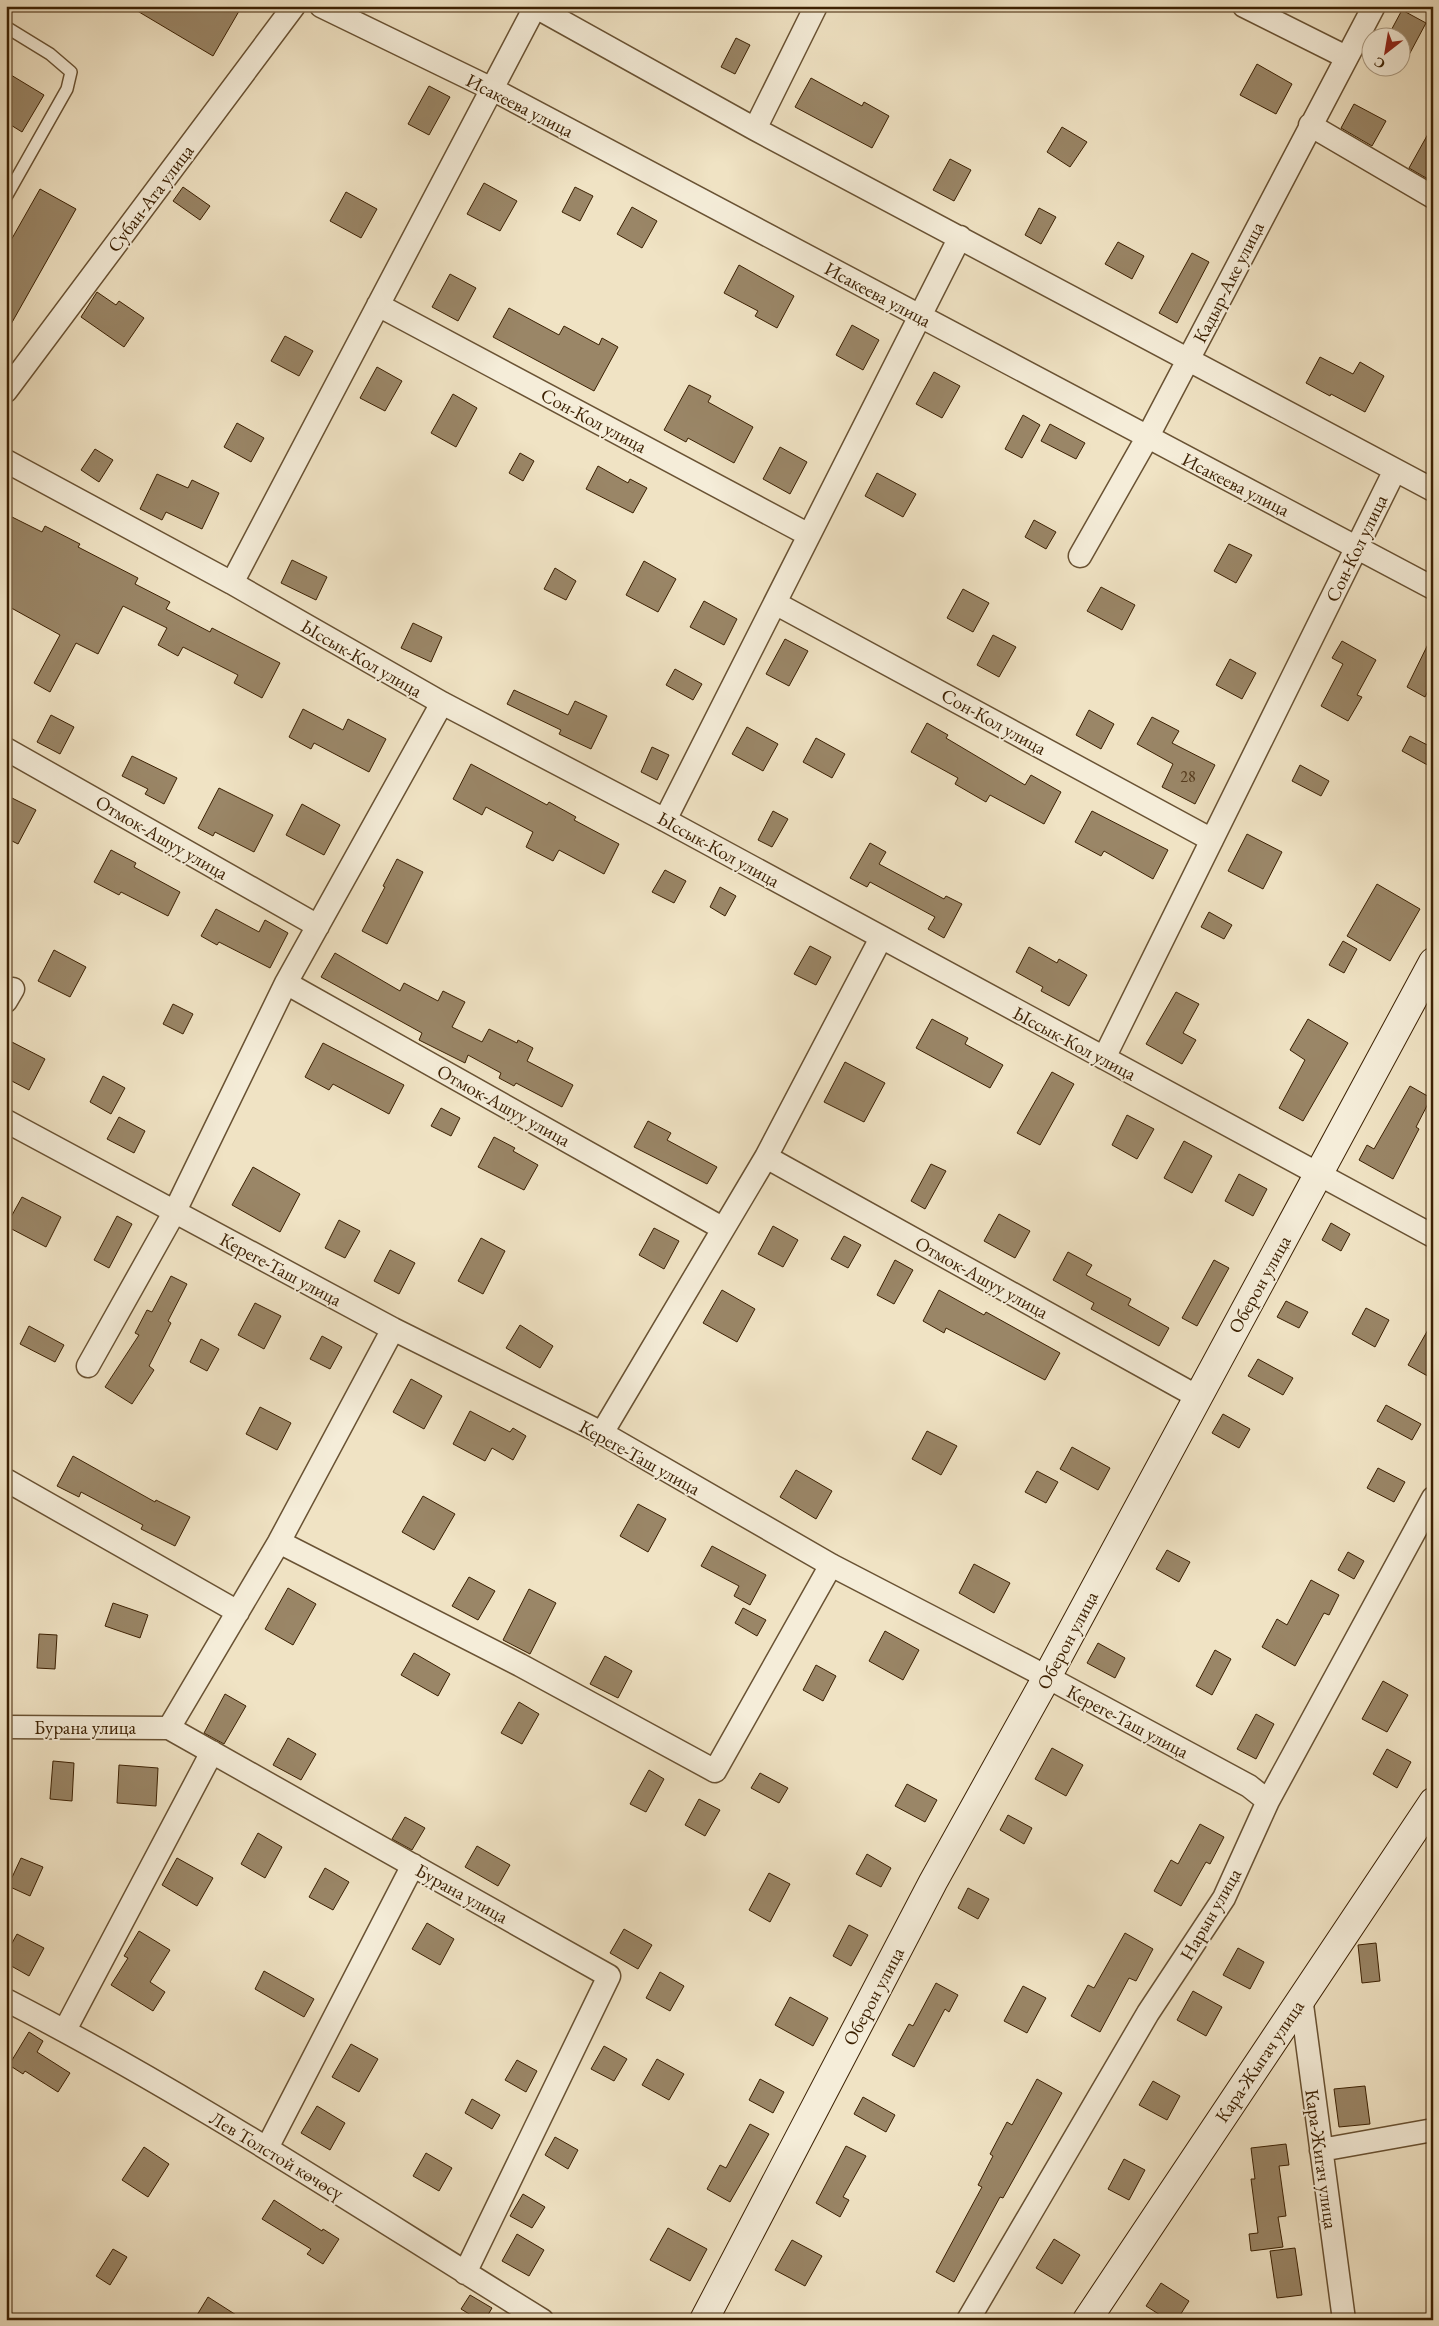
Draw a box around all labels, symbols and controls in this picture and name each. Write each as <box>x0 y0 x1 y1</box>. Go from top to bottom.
north arrow <box>1362 28 1412 78</box>
text: С <box>1370 53 1388 73</box>
street label: Исакеева улица <box>462 68 578 143</box>
street label: Субан-Ата улица <box>102 139 199 257</box>
street label: Кадыр-Аке улица <box>1187 217 1270 347</box>
street label: Исакеева улица <box>820 256 936 333</box>
street label: Сон-Кол улица <box>536 382 651 459</box>
street label: Исакеева улица <box>1178 447 1294 522</box>
street label: Сон-Кол улица <box>1320 490 1393 606</box>
street label: Ыссык-Кол улица <box>297 614 427 703</box>
street label: Сон-Кол улица <box>937 682 1051 761</box>
house number: 28 <box>1180 766 1196 787</box>
street label: Отмок-Ашуу улица <box>91 789 233 886</box>
street label: Ыссык-Кол улица <box>653 806 785 893</box>
street label: Ыссык-Кол улица <box>1009 1001 1141 1087</box>
street label: Отмок-Ашуу улица <box>433 1058 575 1153</box>
street label: Кереге-Таш улица <box>215 1227 346 1312</box>
street label: Отмок-Ашуу улица <box>911 1230 1053 1325</box>
street label: Оберон улица <box>1222 1230 1297 1338</box>
street label: Кереге-Таш улица <box>575 1414 705 1501</box>
street label: Оберон улица <box>1031 1586 1104 1694</box>
street label: Кереге-Таш улица <box>1062 1679 1193 1764</box>
street label: Бурана улица <box>34 1715 137 1740</box>
street label: Бурана улица <box>411 1858 513 1929</box>
street label: Нарын улица <box>1174 1863 1247 1965</box>
street label: Оберон улица <box>837 1942 910 2050</box>
street label: Кара-Жыгач улица <box>1209 1995 1310 2127</box>
street label: Кара-Жигач улица <box>1299 2087 1344 2231</box>
street label: Лев Толстой көчөсү <box>205 2106 349 2206</box>

